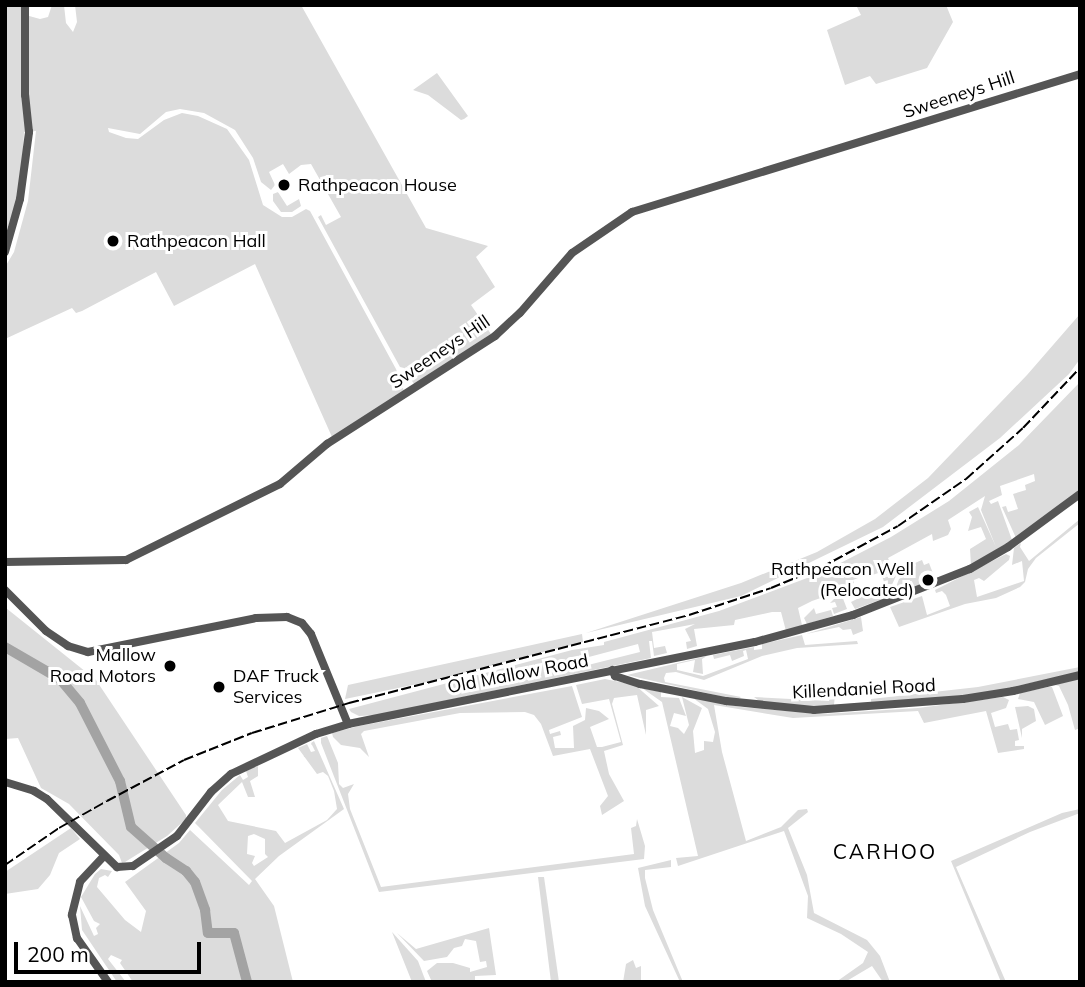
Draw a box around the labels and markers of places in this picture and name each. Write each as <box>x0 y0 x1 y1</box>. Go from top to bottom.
place label: Rathpeacon House <box>298 174 457 196</box>
marker: Rathpeacon House <box>276 177 292 193</box>
place label: Rathpeacon Hall <box>127 230 266 252</box>
marker: Rathpeacon Hall <box>105 233 121 249</box>
place label: Rathpeacon Well (Relocated) <box>771 559 914 602</box>
marker: Rathpeacon Well (Relocated) <box>920 572 936 588</box>
place label: Mallow Road Motors <box>50 645 156 688</box>
marker: Mallow Road Motors <box>162 658 178 674</box>
place label: DAF Truck Services <box>233 666 319 708</box>
marker: DAF Truck Services <box>211 679 227 695</box>

